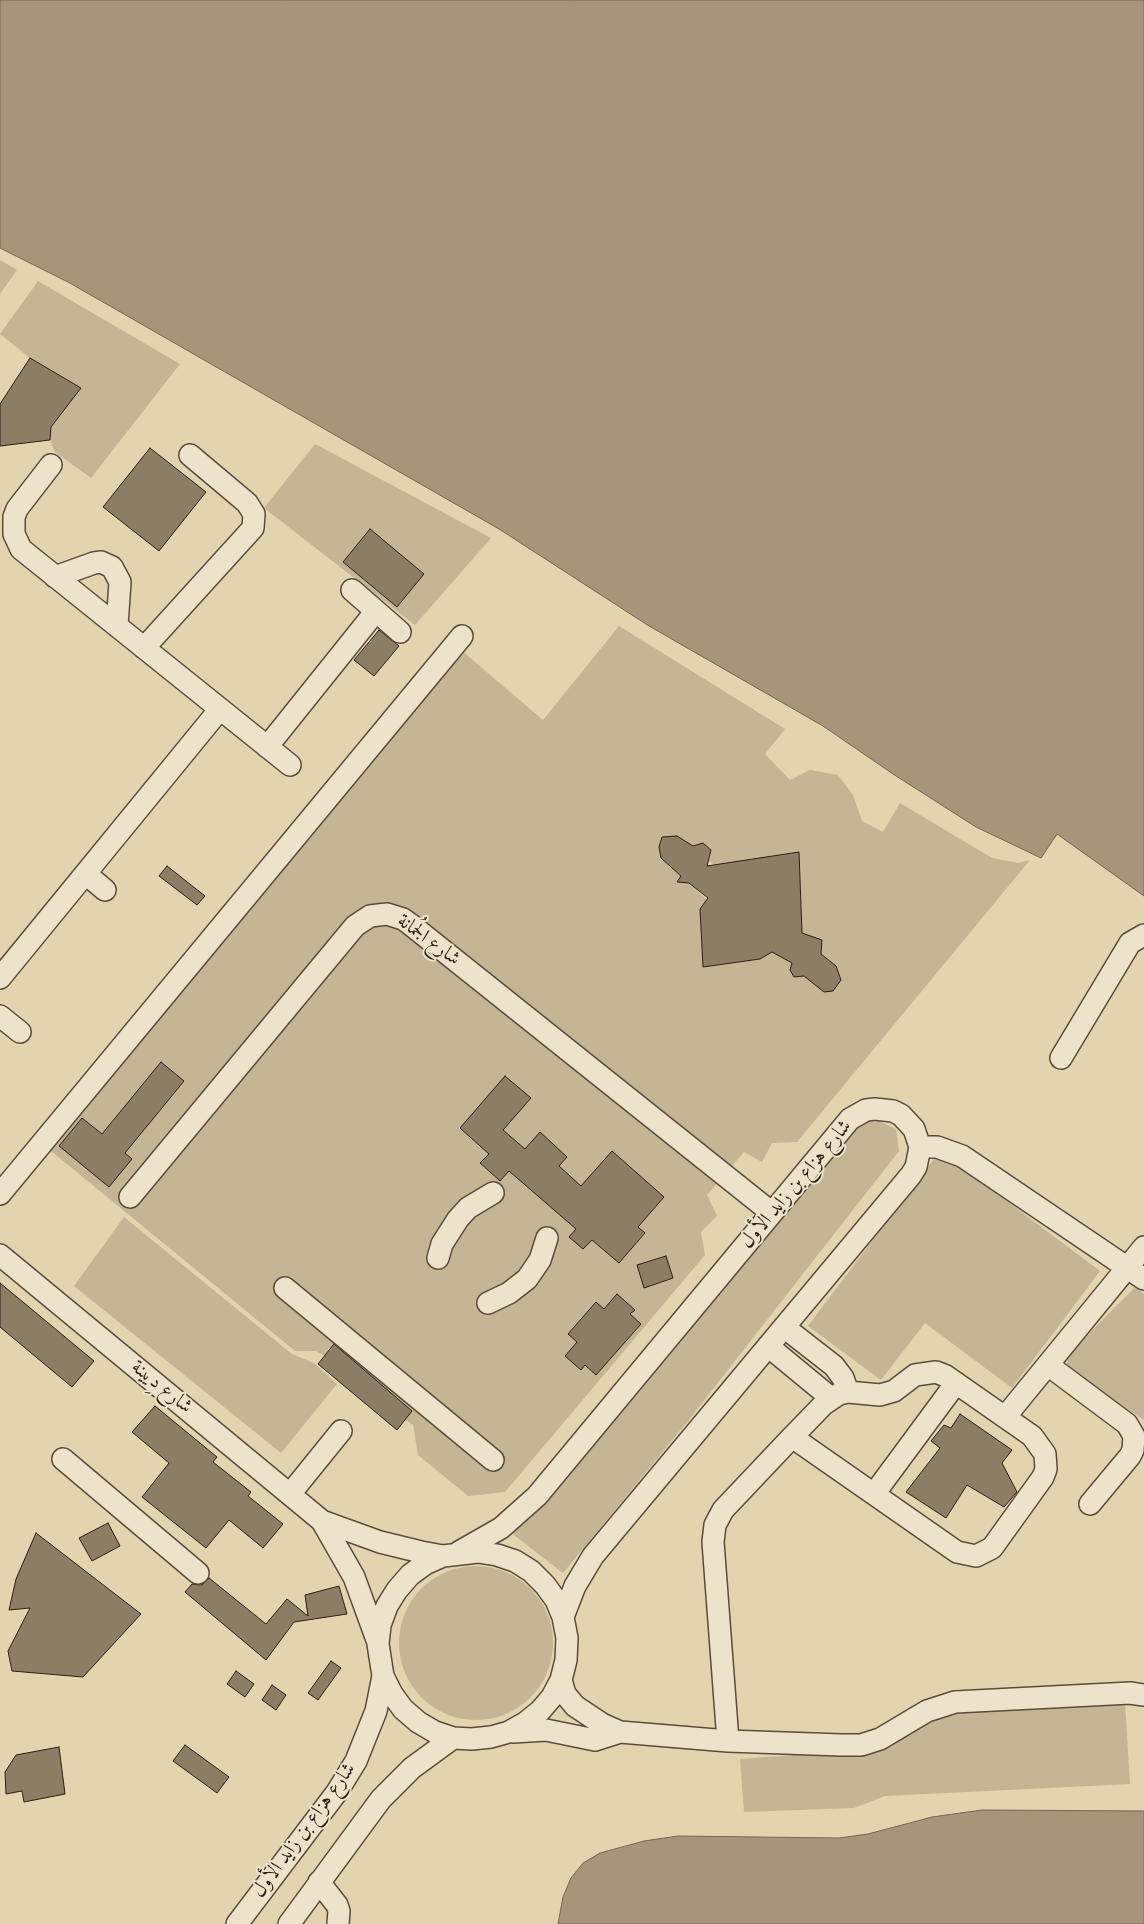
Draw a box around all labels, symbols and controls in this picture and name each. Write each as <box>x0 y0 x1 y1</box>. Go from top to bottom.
street label: شارع الجُمانة <box>392 910 464 972</box>
street label: شارع هزاع بن زايد الأول <box>736 1116 858 1254</box>
street label: شارع دِيينة <box>126 1356 196 1420</box>
street label: شارع هزاع بن زايد الأول <box>248 1759 362 1903</box>

